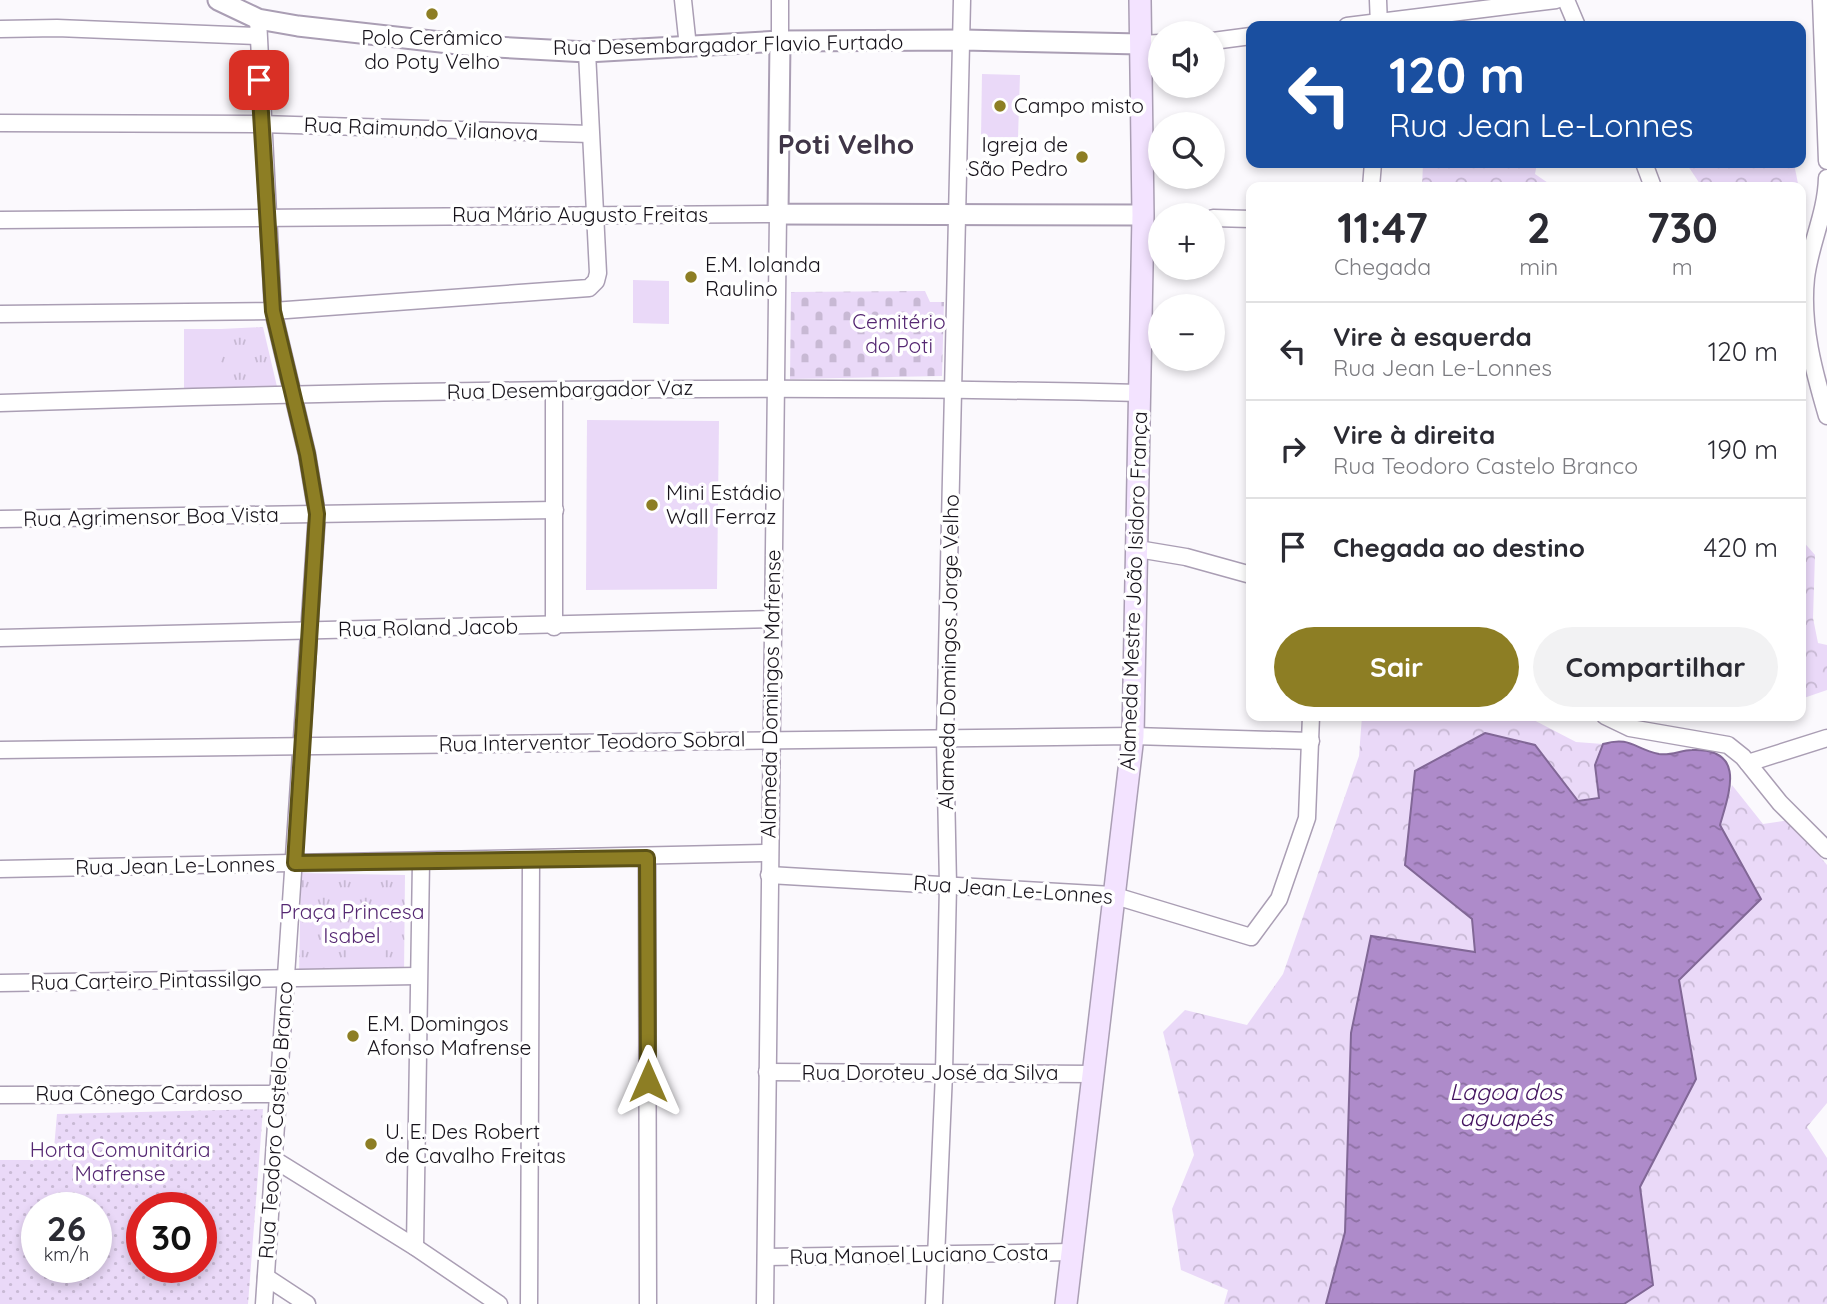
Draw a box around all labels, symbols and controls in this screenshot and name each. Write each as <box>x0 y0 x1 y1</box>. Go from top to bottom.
marker: Polo Cerâmico do Poty Velho <box>424 6 440 22</box>
map controls <box>1148 21 1225 371</box>
button: sound <box>1148 21 1225 98</box>
place label: Polo Cerâmico do Poty Velho <box>361 24 503 74</box>
street label: Rua Desembargador Flavio Furtado <box>553 28 903 60</box>
text: 120 m <box>1389 44 1525 105</box>
icon: left <box>1274 49 1365 140</box>
pin <box>229 50 289 110</box>
icon: arrive <box>240 61 278 99</box>
place label: Campo misto <box>1014 92 1144 118</box>
marker: Campo misto <box>992 98 1008 114</box>
text: Rua Jean Le-Lonnes <box>1389 105 1694 145</box>
street label: Rua Raimundo Vilanova <box>303 111 539 145</box>
button: search <box>1148 112 1225 189</box>
district label: Poti Velho <box>778 126 914 161</box>
place label: Igreja de São Pedro <box>968 131 1068 181</box>
marker: Igreja de São Pedro <box>1074 149 1090 165</box>
street label: Rua Mário Augusto Freitas <box>452 201 708 227</box>
text: 11:47 <box>1337 201 1428 254</box>
text: 2 <box>1527 201 1551 254</box>
text: 730 <box>1647 201 1718 254</box>
button: + <box>1148 203 1225 280</box>
place label: E.M. Iolanda Raulino <box>705 251 821 301</box>
text: Chegada <box>1334 252 1431 281</box>
text: min <box>1519 252 1558 281</box>
text: m <box>1672 252 1693 281</box>
marker: E.M. Iolanda Raulino <box>683 269 699 285</box>
button: − <box>1148 294 1225 371</box>
park label: Cemitério do Poti <box>852 308 946 358</box>
text: Vire à esquerda <box>1333 320 1532 353</box>
icon: left <box>1274 332 1312 370</box>
text: 120 m <box>1708 335 1778 368</box>
text: Rua Jean Le-Lonnes <box>1333 353 1552 382</box>
street label: Rua Desembargador Vaz <box>446 374 694 404</box>
street label: Alameda Mestre João Isidoro França <box>1114 411 1152 771</box>
text: Vire à direita <box>1333 418 1495 451</box>
icon: right <box>1274 430 1312 468</box>
text: 190 m <box>1708 433 1778 466</box>
text: Rua Teodoro Castelo Branco <box>1333 451 1638 480</box>
place label: Mini Estádio Wall Ferraz <box>666 479 782 529</box>
street label: Alameda Domingos Jorge Velho <box>932 494 964 810</box>
marker: Mini Estádio Wall Ferraz <box>644 497 660 513</box>
street label: Rua Agrimensor Boa Vista <box>23 501 279 531</box>
icon: arrive <box>1274 528 1312 566</box>
text: Chegada ao destino <box>1333 531 1585 564</box>
text: 420 m <box>1704 531 1778 564</box>
street label: Alameda Domingos Mafrense <box>754 549 786 839</box>
street label: Rua Roland Jacob <box>338 612 518 642</box>
button: Sair <box>1274 627 1519 707</box>
button: Compartilhar <box>1533 627 1778 707</box>
street label: Rua Interventor Teodoro Sobral <box>438 725 746 757</box>
street label: Rua Jean Le-Lonnes <box>75 850 275 880</box>
street label: Rua Jean Le-Lonnes <box>912 869 1114 909</box>
park label: Praça Princesa Isabel <box>279 898 425 948</box>
street label: Rua Carteiro Pintassilgo <box>30 965 262 995</box>
street label: Rua Teodoro Castelo Branco <box>252 980 298 1260</box>
place label: E.M. Domingos Afonso Mafrense <box>367 1010 531 1060</box>
marker: E.M. Domingos Afonso Mafrense <box>345 1028 361 1044</box>
position arrow <box>611 1044 685 1118</box>
street label: Rua Doroteu José da Silva <box>802 1059 1058 1085</box>
water label: Lagoa dos aguapés <box>1450 1077 1565 1132</box>
street label: Rua Cônego Cardoso <box>35 1080 243 1106</box>
place label: U. E. Des Robert de Cavalho Freitas <box>385 1118 566 1168</box>
park label: Horta Comunitária Mafrense <box>30 1136 210 1186</box>
marker: U. E. Des Robert de Cavalho Freitas <box>363 1136 379 1152</box>
speed limit sign: 30 <box>126 1192 217 1283</box>
text: 26 <box>47 1206 86 1250</box>
street label: Rua Manoel Luciano Costa <box>789 1239 1049 1269</box>
text: km/h <box>44 1243 89 1266</box>

